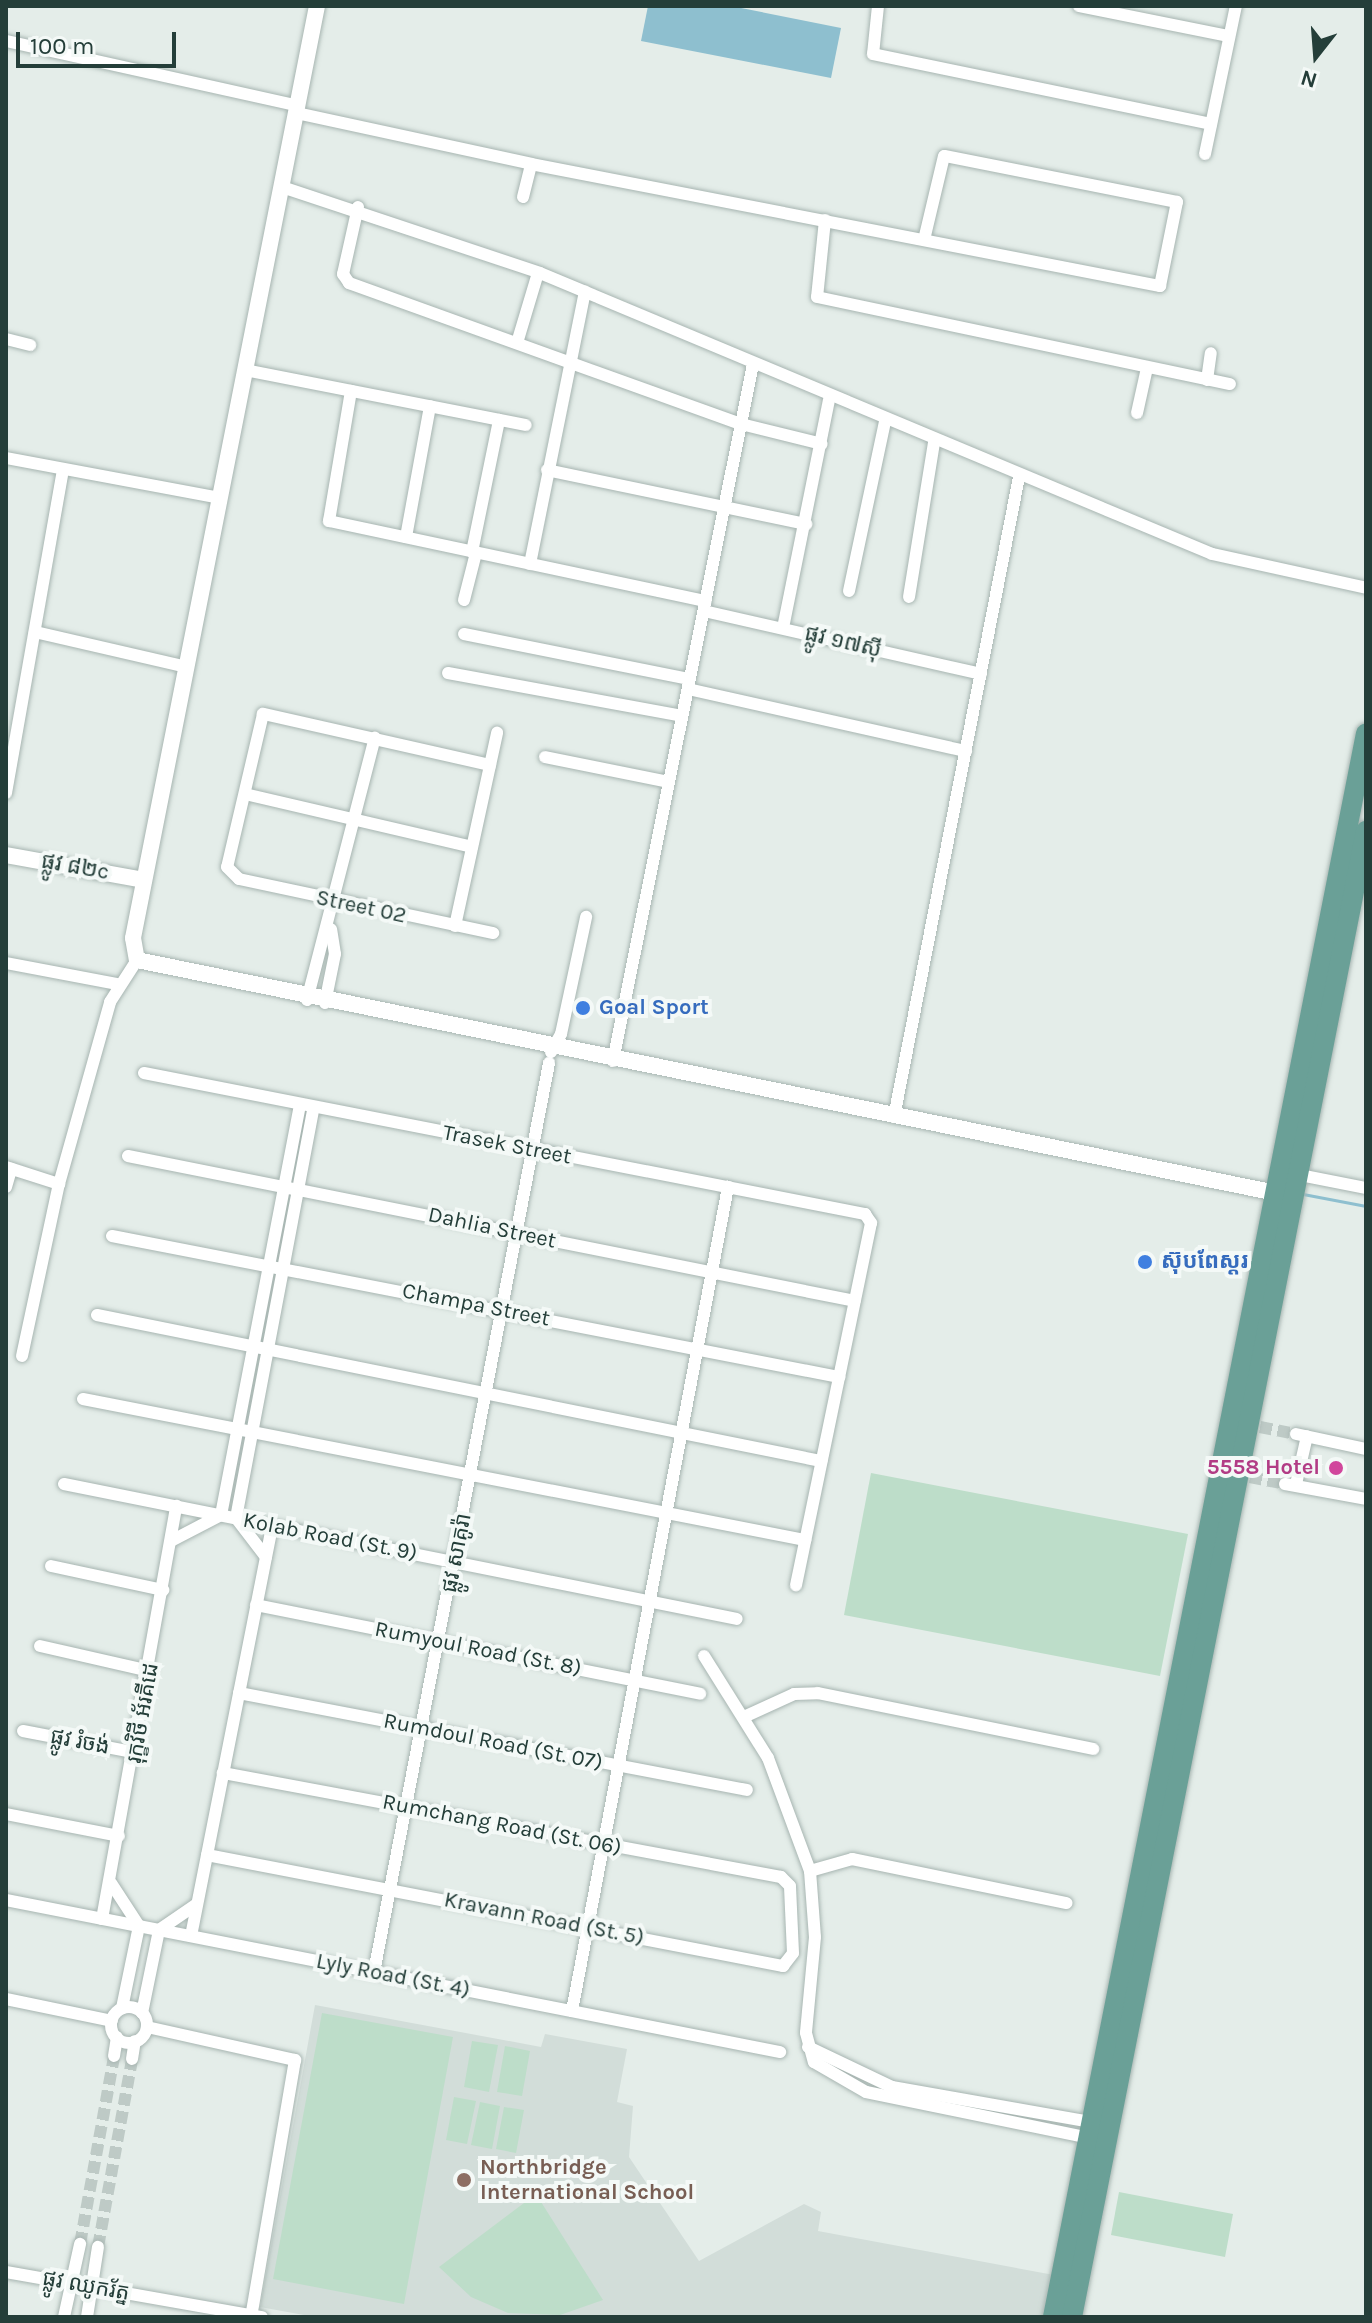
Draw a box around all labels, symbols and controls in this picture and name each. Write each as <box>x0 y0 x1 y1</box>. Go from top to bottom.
scale bar <box>20 16 180 66</box>
north arrow <box>1276 16 1356 96</box>
text: 100 m <box>30 32 95 60</box>
text: N <box>1298 64 1320 94</box>
street label: ផ្លូវ ១៧ស៊ី <box>802 620 884 664</box>
street label: ផ្លូវ ៨២c <box>39 848 111 886</box>
street label: Street 02 <box>314 885 408 929</box>
place label: Goal Sport <box>599 995 709 1021</box>
marker: Goal Sport <box>574 999 592 1017</box>
street label: Trasek Street <box>441 1120 573 1170</box>
street label: Dahlia Street <box>426 1202 558 1254</box>
place label: ស៊ុបពែស្តរ <box>1161 1249 1248 1275</box>
marker: ស៊ុបពែស្តរ <box>1136 1253 1154 1271</box>
street label: Champa Street <box>400 1278 552 1332</box>
place label: 5558 Hotel <box>1207 1455 1320 1481</box>
marker: 5558 Hotel <box>1327 1459 1345 1477</box>
street label: Kolab Road (St. 9) <box>241 1507 419 1567</box>
street label: ផ្លូវ សាគូរ៉ា <box>436 1511 478 1595</box>
street label: Rumyoul Road (St. 8) <box>372 1616 584 1682</box>
street label: រុក្ខវិថី អ័រគីដេ <box>121 1661 165 1765</box>
street label: Rumdoul Road (St. 07) <box>381 1708 605 1776</box>
street label: ផ្លូវ រំចង់ <box>48 1723 112 1761</box>
street label: Rumchang Road (St. 06) <box>380 1789 624 1861</box>
street label: Kravann Road (St. 5) <box>442 1887 646 1951</box>
street label: Lyly Road (St. 4) <box>314 1948 472 2004</box>
place label: Northbridge International School <box>480 2154 694 2206</box>
marker: Northbridge International School <box>455 2171 473 2189</box>
street label: ផ្លូវ ឈូករ័ត្ន <box>40 2265 132 2307</box>

